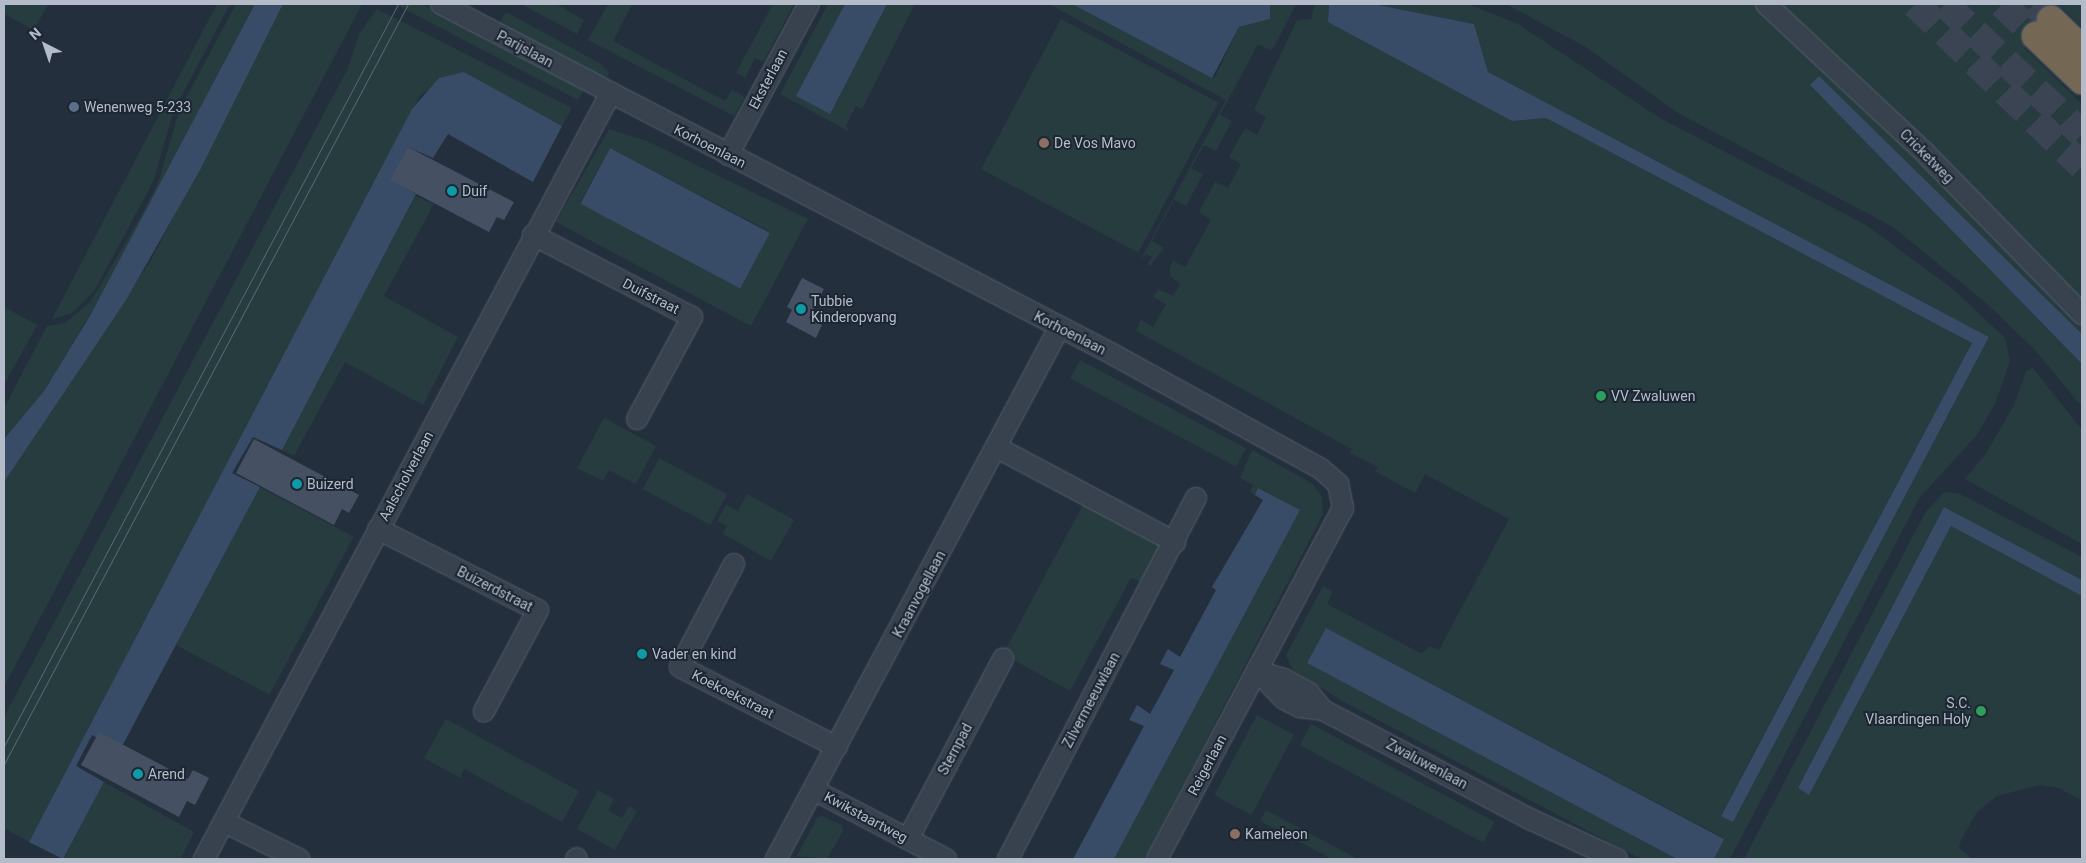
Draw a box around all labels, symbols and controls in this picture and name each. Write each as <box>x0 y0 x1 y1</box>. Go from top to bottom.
north arrow <box>20 20 70 70</box>
text: N <box>26 24 44 43</box>
street label: Parijslaan <box>494 27 556 71</box>
street label: Eksterlaan <box>745 46 791 112</box>
place label: Wenenweg 5-233 <box>84 99 191 115</box>
marker: Wenenweg 5-233 <box>68 101 80 113</box>
street label: Korhoenlaan <box>671 121 749 171</box>
street label: Cricketweg <box>1897 126 1957 186</box>
place label: De Vos Mavo <box>1054 135 1136 151</box>
marker: De Vos Mavo <box>1038 137 1050 149</box>
place label: Duif <box>462 183 487 199</box>
marker: Duif <box>446 185 458 197</box>
street label: Duifstraat <box>620 275 682 317</box>
place label: Tubbie Kinderopvang <box>811 293 897 326</box>
marker: Tubbie Kinderopvang <box>795 303 807 315</box>
street label: Korhoenlaan <box>1031 308 1109 358</box>
place label: VV Zwaluwen <box>1611 388 1695 404</box>
marker: VV Zwaluwen <box>1595 390 1607 402</box>
street label: Aalscholverlaan <box>375 428 437 524</box>
place label: Buizerd <box>307 476 354 492</box>
marker: Buizerd <box>291 478 303 490</box>
street label: Kraanvogellaan <box>889 548 949 640</box>
street label: Buizerdstraat <box>454 563 536 615</box>
place label: Vader en kind <box>652 646 737 662</box>
marker: Vader en kind <box>636 648 648 660</box>
street label: Zilvermeeuwlaan <box>1059 649 1123 751</box>
street label: Koekoekstraat <box>689 666 777 722</box>
place label: S.C. Vlaardingen Holy <box>1865 695 1971 728</box>
marker: S.C. Vlaardingen Holy <box>1975 705 1987 717</box>
street label: Sternpad <box>934 720 976 778</box>
street label: Reigerlaan <box>1184 732 1230 798</box>
street label: Zwaluwenlaan <box>1384 736 1470 792</box>
place label: Arend <box>148 766 185 782</box>
marker: Arend <box>132 768 144 780</box>
street label: Kwikstaartweg <box>821 788 911 846</box>
place label: Kameleon <box>1245 826 1308 842</box>
marker: Kameleon <box>1229 828 1241 840</box>

